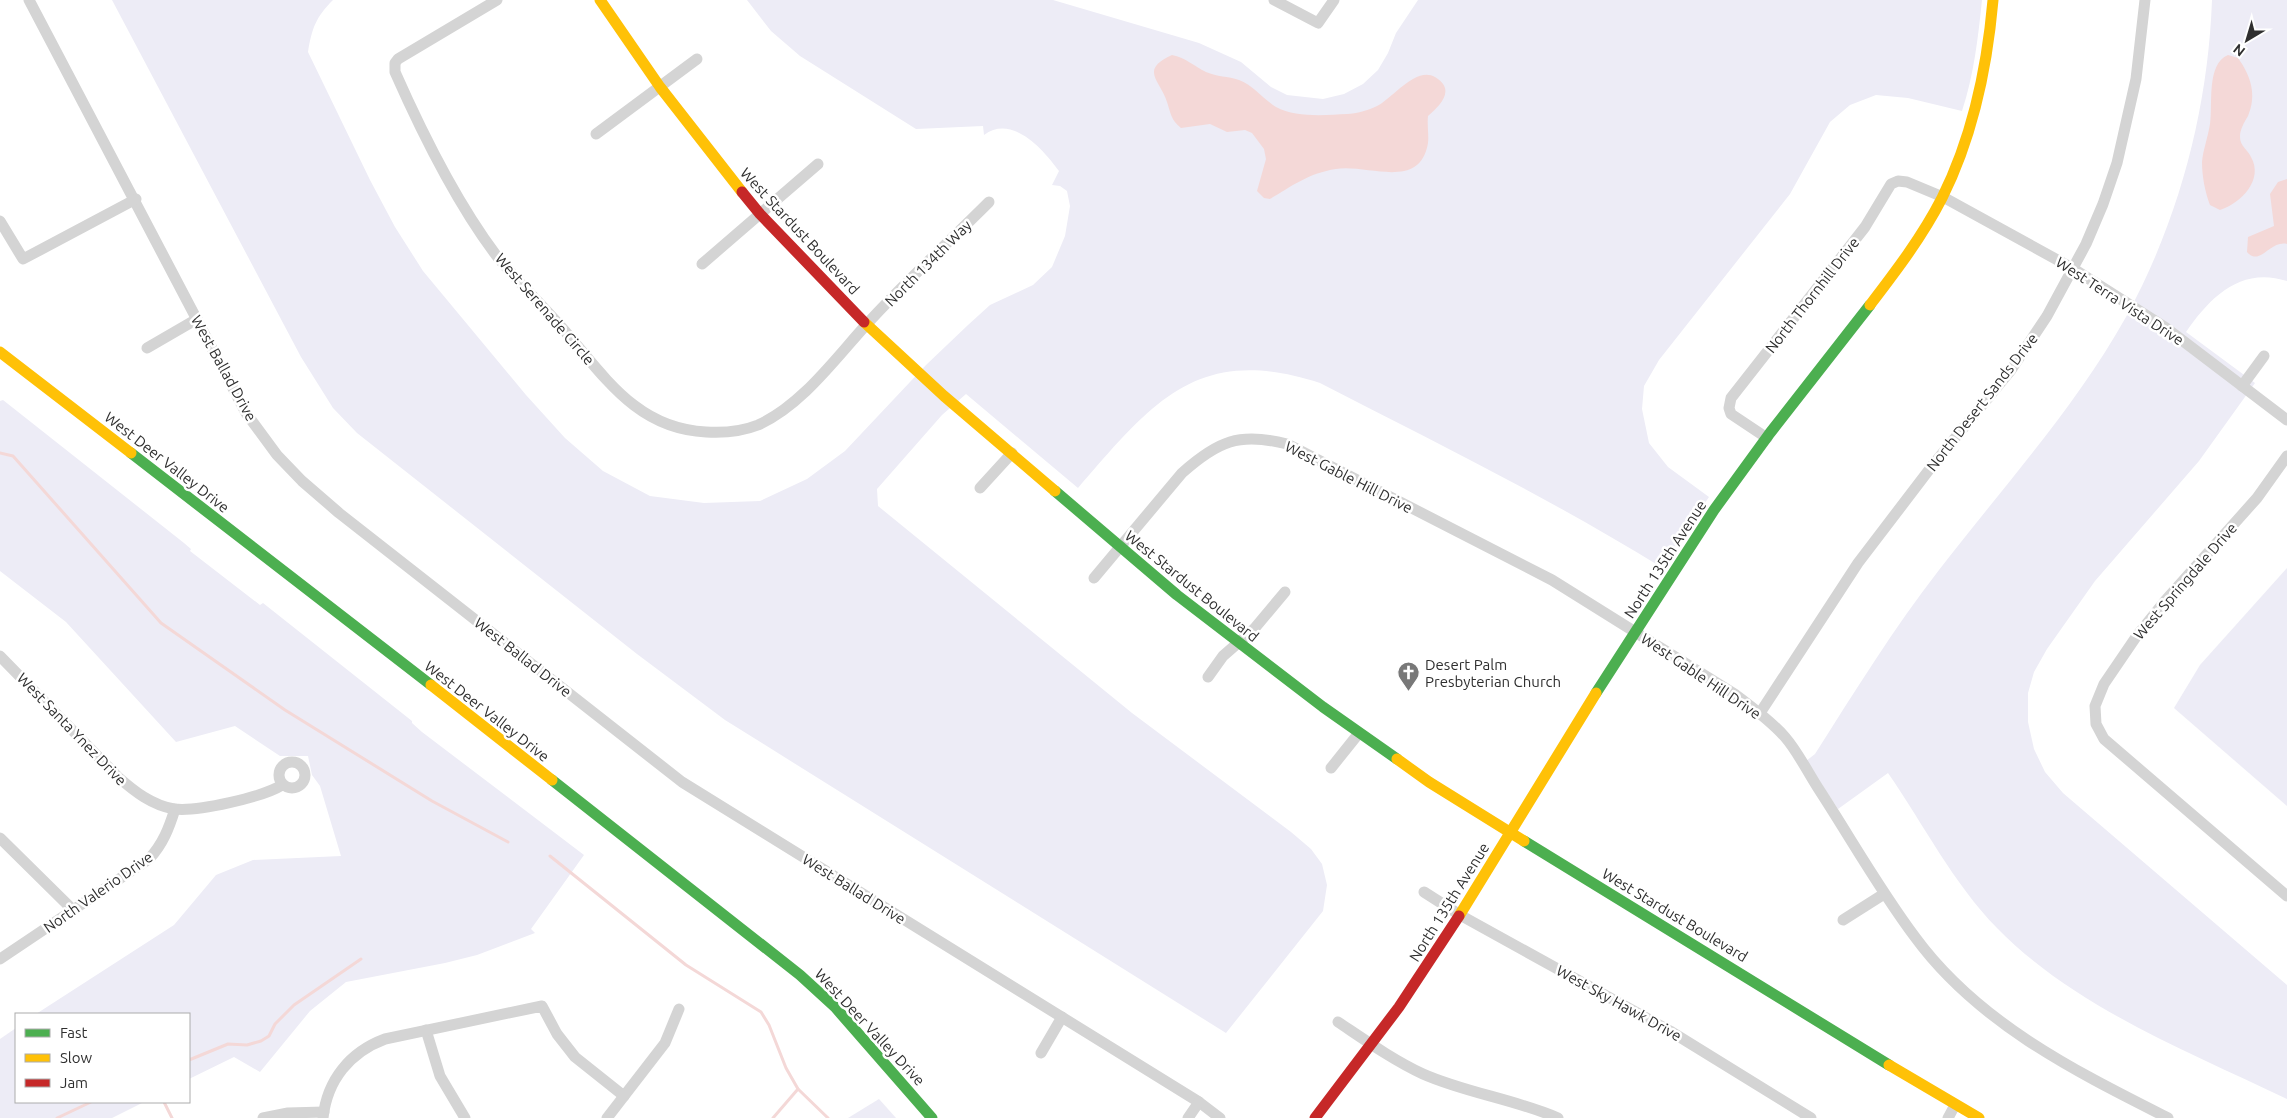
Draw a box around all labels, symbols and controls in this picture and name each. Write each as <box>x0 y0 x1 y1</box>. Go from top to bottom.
north arrow <box>2222 15 2272 65</box>
text: N <box>2230 41 2248 60</box>
street label: West Stardust Boulevard <box>737 164 863 298</box>
street label: North 134th Way <box>881 216 975 310</box>
street label: North Thornhill Drive <box>1762 234 1862 356</box>
street label: West Serenade Circle <box>492 250 598 368</box>
street label: West Terra Vista Drive <box>2053 253 2187 349</box>
street label: West Ballad Drive <box>188 312 260 424</box>
street label: North Desert Sands Drive <box>1923 330 2041 474</box>
street label: West Deer Valley Drive <box>101 408 233 516</box>
street label: West Gable Hill Drive <box>1282 437 1416 517</box>
street label: North 135th Avenue <box>1621 497 1709 621</box>
street label: West Springdale Drive <box>2130 519 2240 643</box>
street label: West Stardust Boulevard <box>1122 527 1262 645</box>
street label: West Ballad Drive <box>471 614 575 700</box>
street label: West Gable Hill Drive <box>1638 630 1764 722</box>
place label: Desert Palm Presbyterian Church <box>1425 656 1561 690</box>
street label: West Deer Valley Drive <box>421 657 553 765</box>
church icon: Desert Palm Presbyterian Church <box>1397 661 1421 692</box>
street label: West Santa Ynez Drive <box>14 669 130 789</box>
street label: North 135th Avenue <box>1406 839 1492 965</box>
street label: North Valerio Drive <box>40 848 156 936</box>
street label: West Ballad Drive <box>799 850 909 928</box>
street label: West Stardust Boulevard <box>1599 865 1751 965</box>
street label: West Sky Hawk Drive <box>1554 962 1684 1044</box>
street label: West Deer Valley Drive <box>812 965 928 1089</box>
legend <box>15 1013 190 1103</box>
text: Fast <box>60 1024 88 1041</box>
text: Slow <box>60 1049 93 1066</box>
text: Jam <box>60 1074 88 1091</box>

